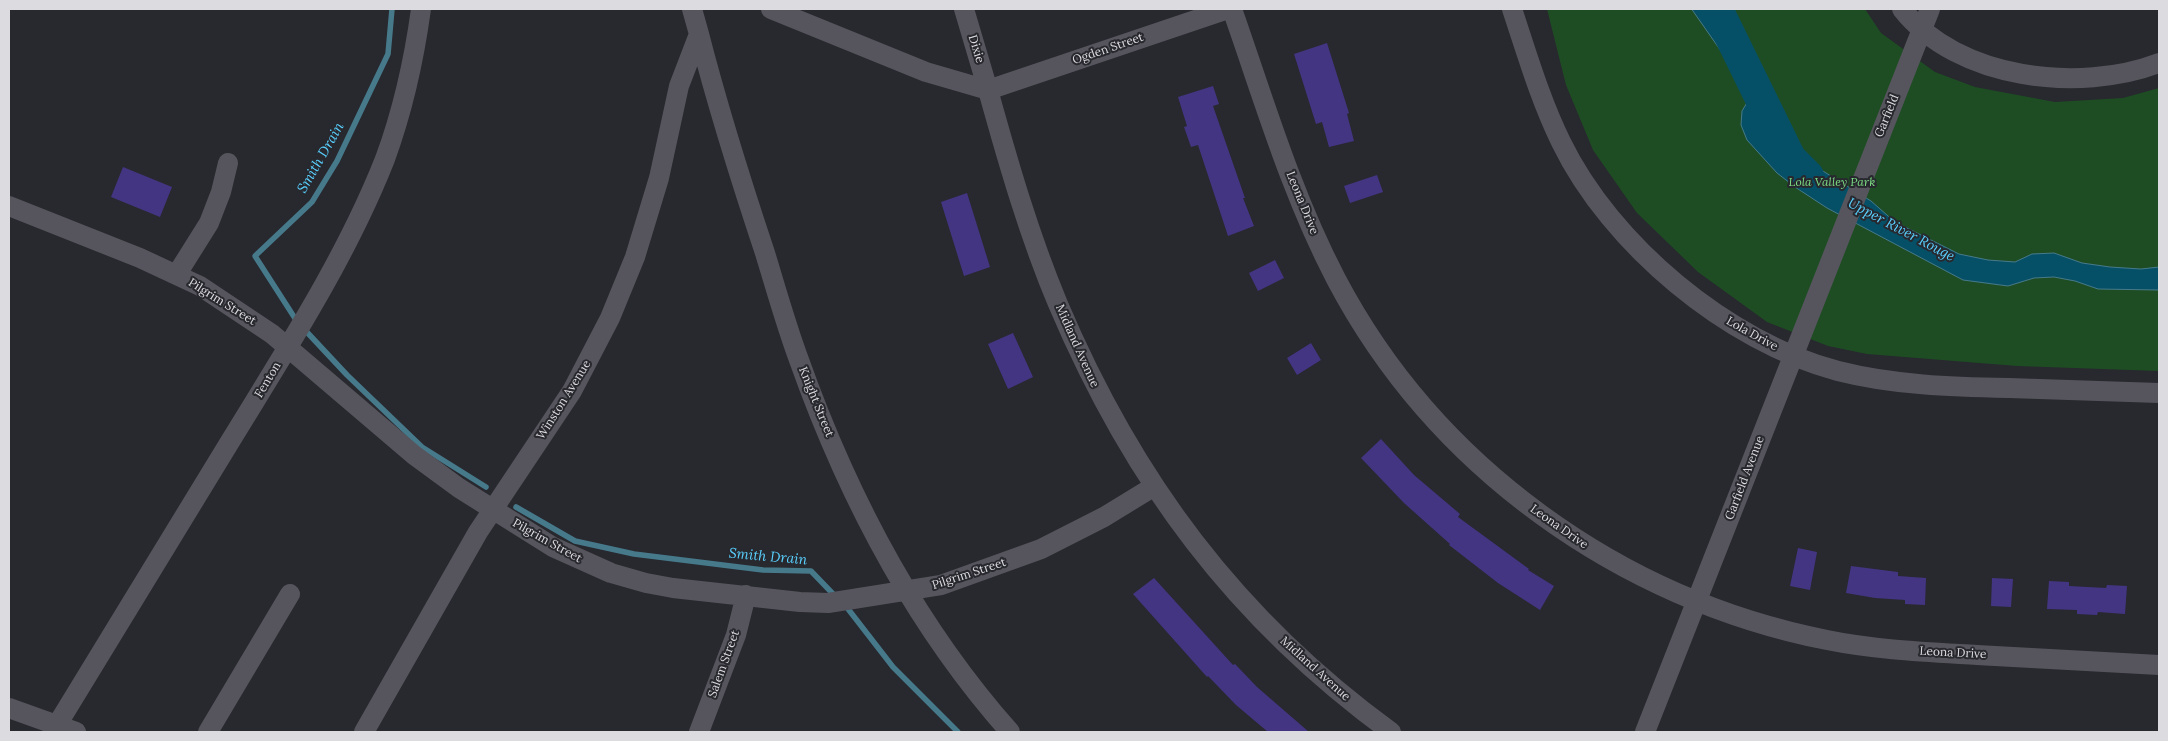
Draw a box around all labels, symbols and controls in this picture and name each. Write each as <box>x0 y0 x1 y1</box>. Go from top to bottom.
street label: Ogden Street <box>1071 30 1145 68</box>
street label: Dixie <box>965 33 987 65</box>
street label: Garfield <box>1872 92 1902 140</box>
water label: Smith Drain <box>294 120 348 196</box>
street label: Leona Drive <box>1283 169 1321 237</box>
park label: Lola Valley Park <box>1788 176 1876 190</box>
water label: Upper River Rouge <box>1845 195 1957 265</box>
street label: Pilgrim Street <box>186 275 258 329</box>
street label: Midland Avenue <box>1052 302 1102 390</box>
street label: Lola Drive <box>1724 314 1780 354</box>
street label: Winston Avenue <box>534 358 594 442</box>
street label: Fenton <box>252 360 284 400</box>
street label: Knight Street <box>795 365 837 439</box>
street label: Garfield Avenue <box>1722 434 1768 522</box>
street label: Leona Drive <box>1527 502 1591 552</box>
street label: Pilgrim Street <box>510 516 584 566</box>
water label: Smith Drain <box>728 545 808 569</box>
street label: Pilgrim Street <box>930 555 1008 593</box>
street label: Salem Street <box>705 628 743 700</box>
street label: Midland Avenue <box>1277 634 1353 704</box>
street label: Leona Drive <box>1919 644 1987 662</box>

